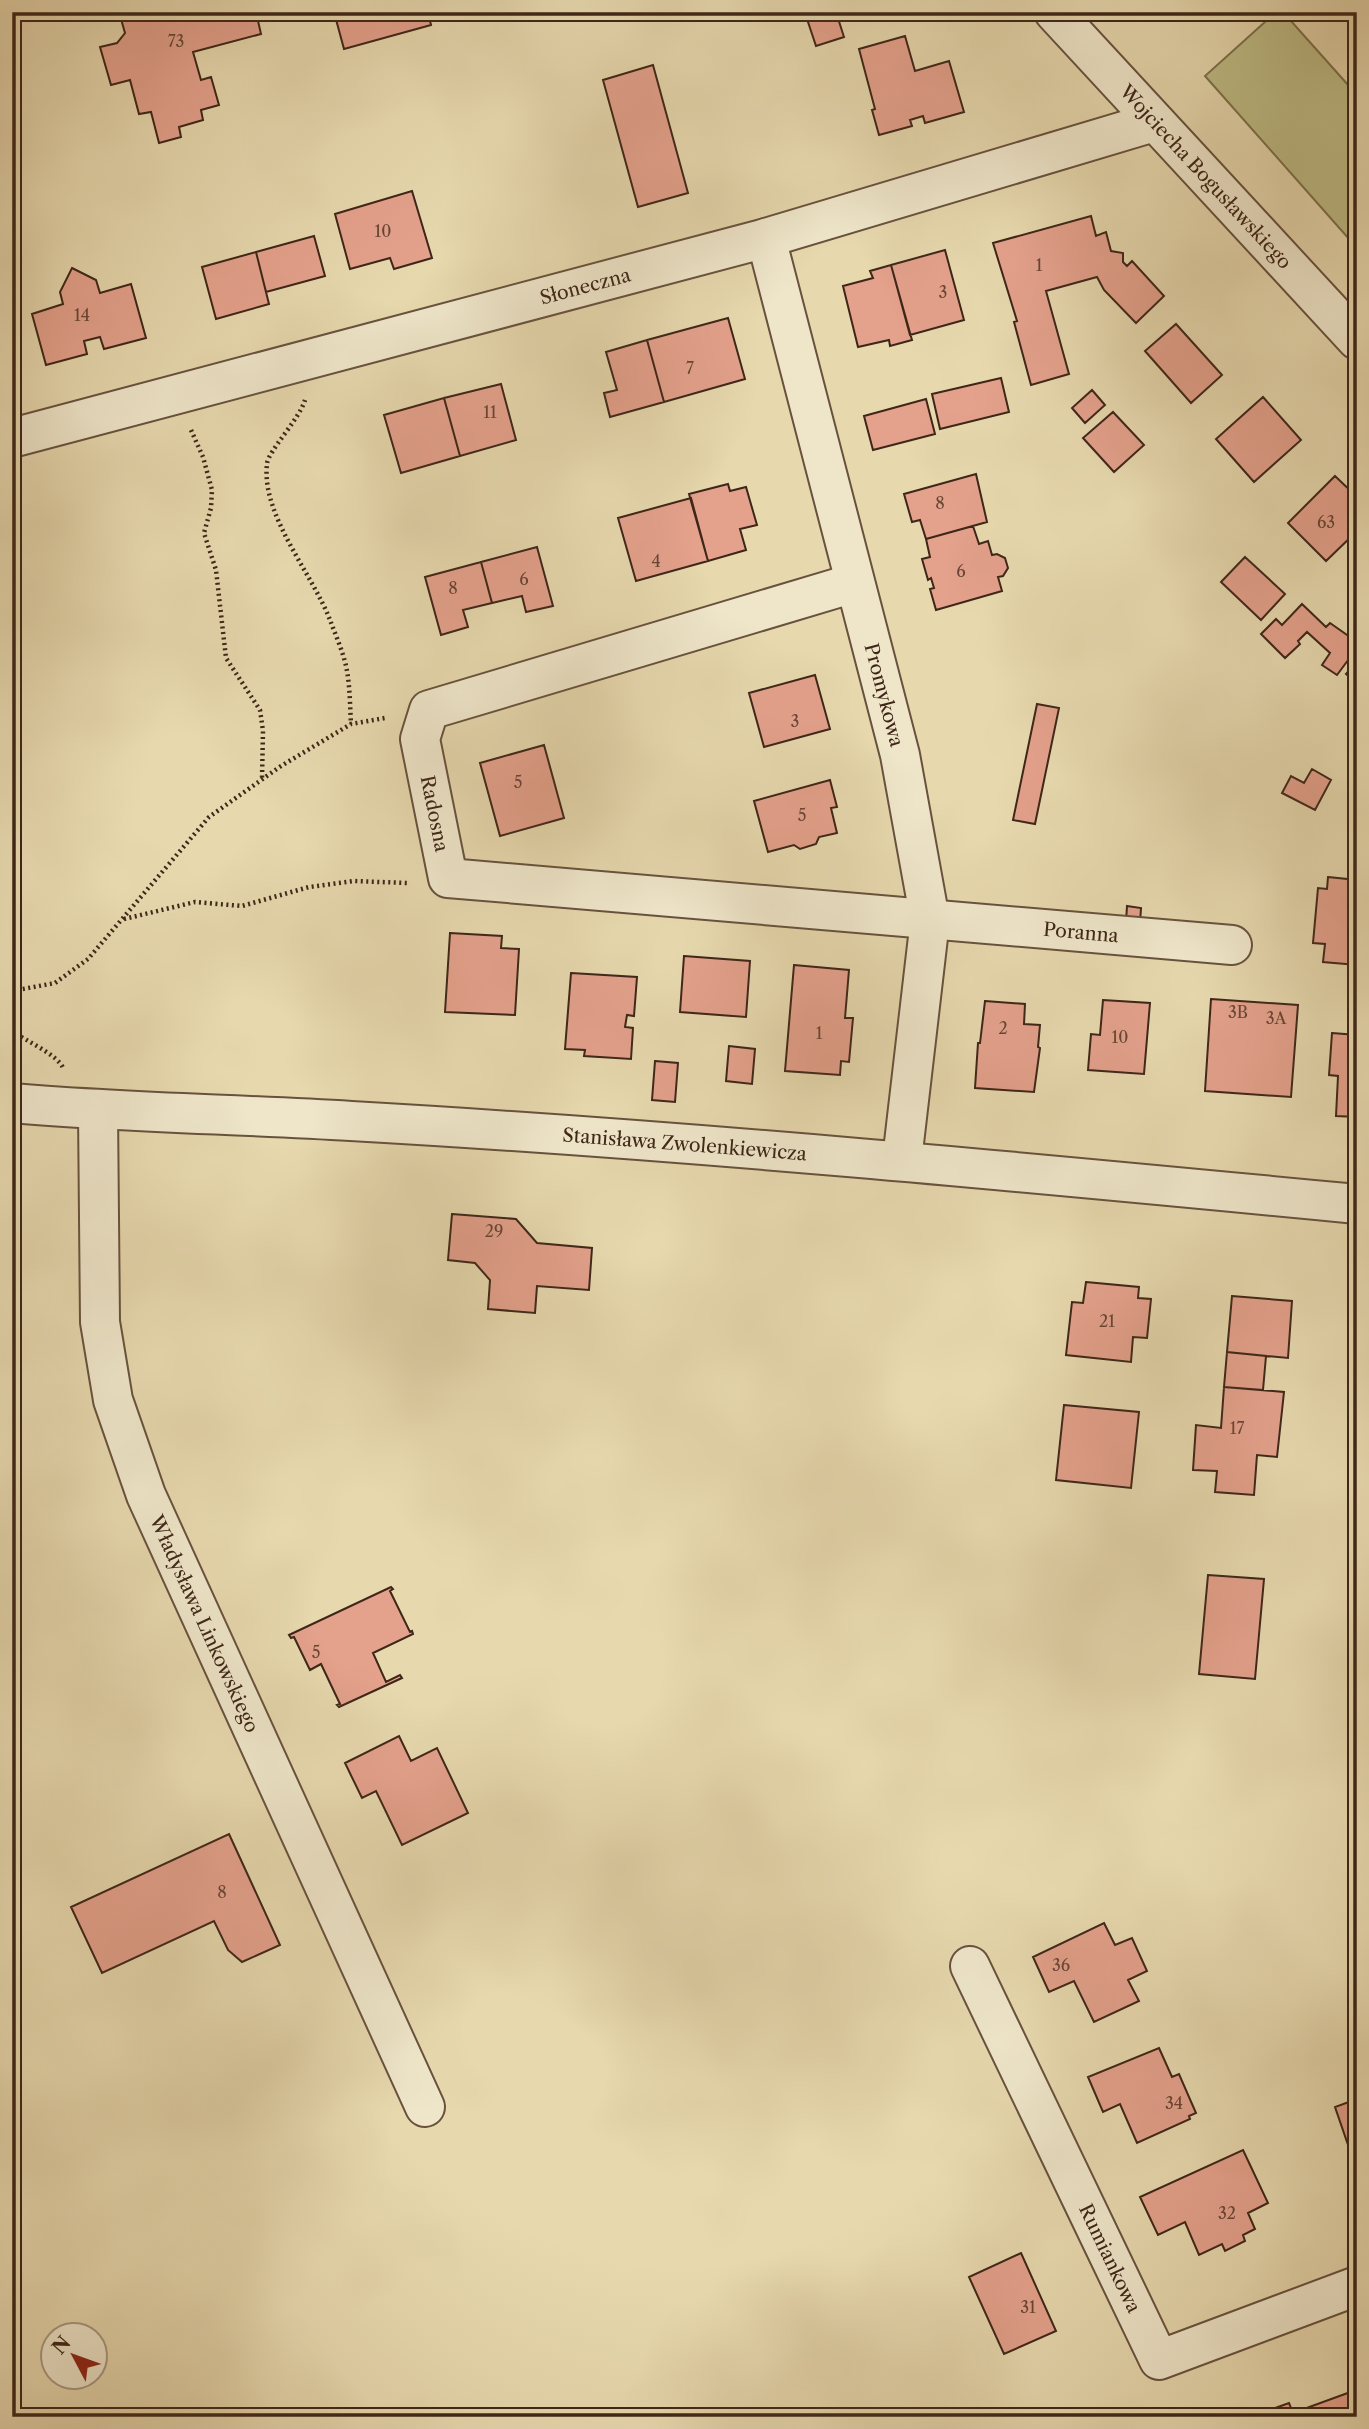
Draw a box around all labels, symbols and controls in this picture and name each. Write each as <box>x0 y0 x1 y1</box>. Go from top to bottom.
house number: 73 <box>168 31 184 51</box>
street label: Wojciecha Bogusławskiego <box>1115 79 1297 273</box>
house number: 10 <box>375 221 391 241</box>
house number: 1 <box>1036 255 1043 275</box>
street label: Słoneczna <box>537 263 633 309</box>
house number: 3 <box>939 282 947 302</box>
house number: 14 <box>74 305 90 325</box>
house number: 7 <box>686 358 694 378</box>
house number: 11 <box>483 402 497 422</box>
house number: 8 <box>935 493 945 513</box>
house number: 63 <box>1317 512 1335 532</box>
house number: 4 <box>651 551 661 571</box>
house number: 6 <box>956 561 966 581</box>
house number: 6 <box>519 569 529 589</box>
house number: 8 <box>448 578 458 598</box>
street label: Promykowa <box>860 641 909 749</box>
house number: 3 <box>791 711 799 731</box>
house number: 5 <box>514 772 522 792</box>
street label: Radosna <box>416 773 454 854</box>
house number: 5 <box>798 805 806 825</box>
street label: Poranna <box>1042 917 1120 947</box>
house number: 3B <box>1228 1002 1248 1022</box>
house number: 3A <box>1266 1008 1287 1028</box>
house number: 2 <box>998 1018 1008 1038</box>
house number: 1 <box>816 1023 823 1043</box>
house number: 10 <box>1112 1027 1128 1047</box>
street label: Stanisława Zwolenkiewicza <box>562 1123 808 1165</box>
house number: 29 <box>485 1221 503 1241</box>
house number: 21 <box>1099 1311 1115 1331</box>
house number: 17 <box>1230 1418 1244 1438</box>
street label: Władysława Linkowskiego <box>145 1510 264 1736</box>
house number: 5 <box>312 1642 320 1662</box>
house number: 8 <box>217 1882 227 1902</box>
house number: 36 <box>1052 1955 1070 1975</box>
house number: 34 <box>1165 2093 1183 2113</box>
street label: Rumiankowa <box>1074 2200 1146 2316</box>
house number: 32 <box>1218 2203 1236 2223</box>
house number: 31 <box>1020 2297 1036 2317</box>
north arrow <box>38 2320 108 2390</box>
text: N <box>47 2331 76 2359</box>

